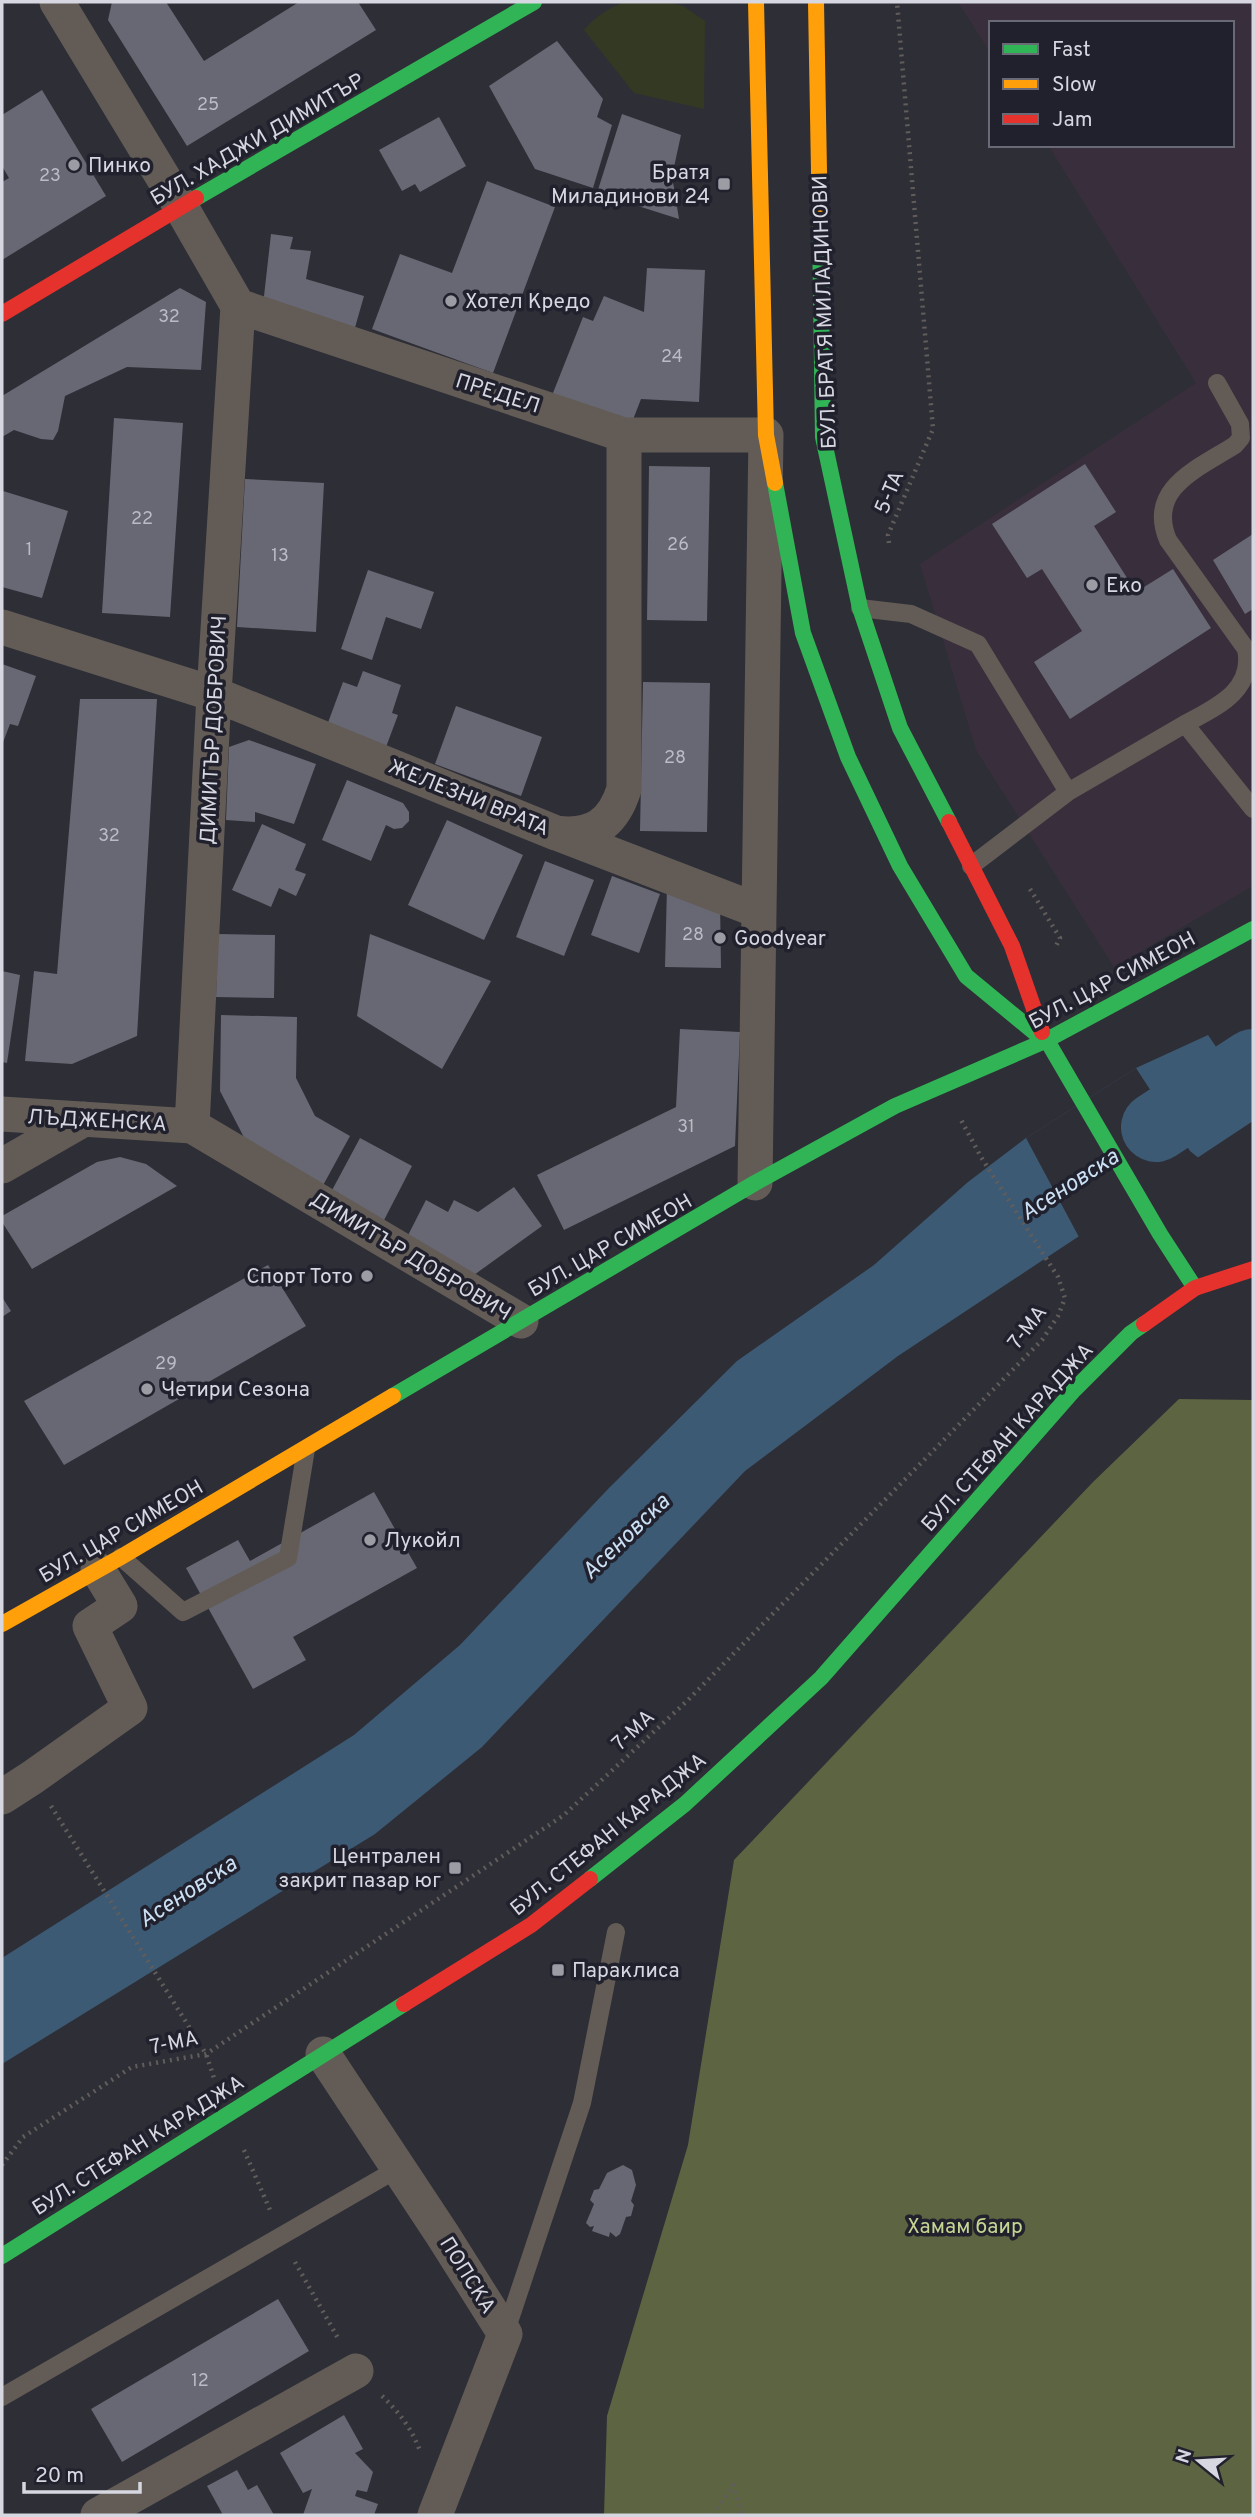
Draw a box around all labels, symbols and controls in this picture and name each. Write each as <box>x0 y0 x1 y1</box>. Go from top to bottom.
legend <box>989 21 1234 147</box>
text: Fast <box>1052 37 1091 64</box>
street label: БУЛ. ХАДЖИ ДИМИТЪР <box>146 68 369 213</box>
text: Slow <box>1052 72 1097 99</box>
house number: 25 <box>197 94 219 117</box>
text: Jam <box>1052 107 1093 134</box>
place label: Пинко <box>88 153 151 180</box>
marker: Пинко <box>66 157 82 173</box>
place label: Братя Миладинови 24 <box>551 160 710 211</box>
house number: 23 <box>39 165 61 188</box>
street label: БУЛ. БРАТЯ МИЛАДИНОВИ <box>807 175 844 449</box>
marker: Братя Миладинови 24 <box>716 176 732 192</box>
place label: Хотел Кредо <box>465 289 591 316</box>
marker: Хотел Кредо <box>443 293 459 309</box>
house number: 32 <box>158 306 180 329</box>
house number: 24 <box>661 346 683 369</box>
street label: ПРЕДЕЛ <box>452 368 543 421</box>
street label: 5-ТА <box>869 467 911 518</box>
house number: 22 <box>131 508 153 531</box>
house number: 26 <box>667 534 689 557</box>
house number: 1 <box>26 539 32 562</box>
house number: 13 <box>271 545 289 568</box>
place label: Еко <box>1106 573 1142 600</box>
marker: Еко <box>1084 577 1100 593</box>
street label: ДИМИТЪР ДОБРОВИЧ <box>195 615 234 845</box>
house number: 28 <box>664 747 686 770</box>
street label: ЖЕЛЕЗНИ ВРАТА <box>384 754 553 843</box>
house number: 32 <box>98 825 120 848</box>
house number: 28 <box>682 924 704 947</box>
place label: Goodyear <box>734 926 826 953</box>
street label: БУЛ. ЦАР СИМЕОН <box>1025 926 1201 1037</box>
marker: Goodyear <box>712 930 728 946</box>
street label: ЛЪДЖЕНСКА <box>26 1104 168 1139</box>
house number: 31 <box>677 1116 695 1139</box>
water label: Асеновска <box>1016 1143 1125 1229</box>
street label: ДИМИТЪР ДОБРОВИЧ <box>305 1187 516 1328</box>
street label: БУЛ. ЦАР СИМЕОН <box>524 1188 698 1304</box>
place label: Спорт Тото <box>246 1264 353 1291</box>
marker: Спорт Тото <box>359 1268 375 1284</box>
street label: 7-МА <box>1002 1300 1054 1356</box>
street label: БУЛ. СТЕФАН КАРАДЖА <box>916 1338 1100 1538</box>
house number: 29 <box>155 1353 177 1376</box>
place label: Четири Сезона <box>161 1377 310 1404</box>
marker: Четири Сезона <box>139 1381 155 1397</box>
street label: БУЛ. ЦАР СИМЕОН <box>35 1474 209 1590</box>
water label: Асеновска <box>577 1489 677 1587</box>
place label: Лукойл <box>384 1528 461 1555</box>
marker: Лукойл <box>362 1532 378 1548</box>
street label: 7-МА <box>607 1704 661 1758</box>
street label: БУЛ. СТЕФАН КАРАДЖА <box>505 1748 713 1923</box>
place label: Централен закрит пазар юг <box>278 1844 441 1895</box>
water label: Асеновска <box>134 1850 243 1936</box>
marker: Централен закрит пазар юг <box>447 1860 463 1876</box>
place label: Параклиса <box>572 1958 680 1985</box>
marker: Параклиса <box>550 1962 566 1978</box>
street label: 7-МА <box>147 2025 201 2062</box>
street label: БУЛ. СТЕФАН КАРАДЖА <box>28 2070 250 2223</box>
park label: Хамам баир <box>907 2214 1023 2241</box>
street label: ПОПСКА <box>433 2232 501 2319</box>
house number: 12 <box>191 2370 209 2393</box>
north arrow <box>1164 2426 1234 2496</box>
text: N <box>1171 2446 1198 2467</box>
scale bar <box>24 2450 140 2494</box>
text: 20 m <box>35 2463 84 2490</box>

